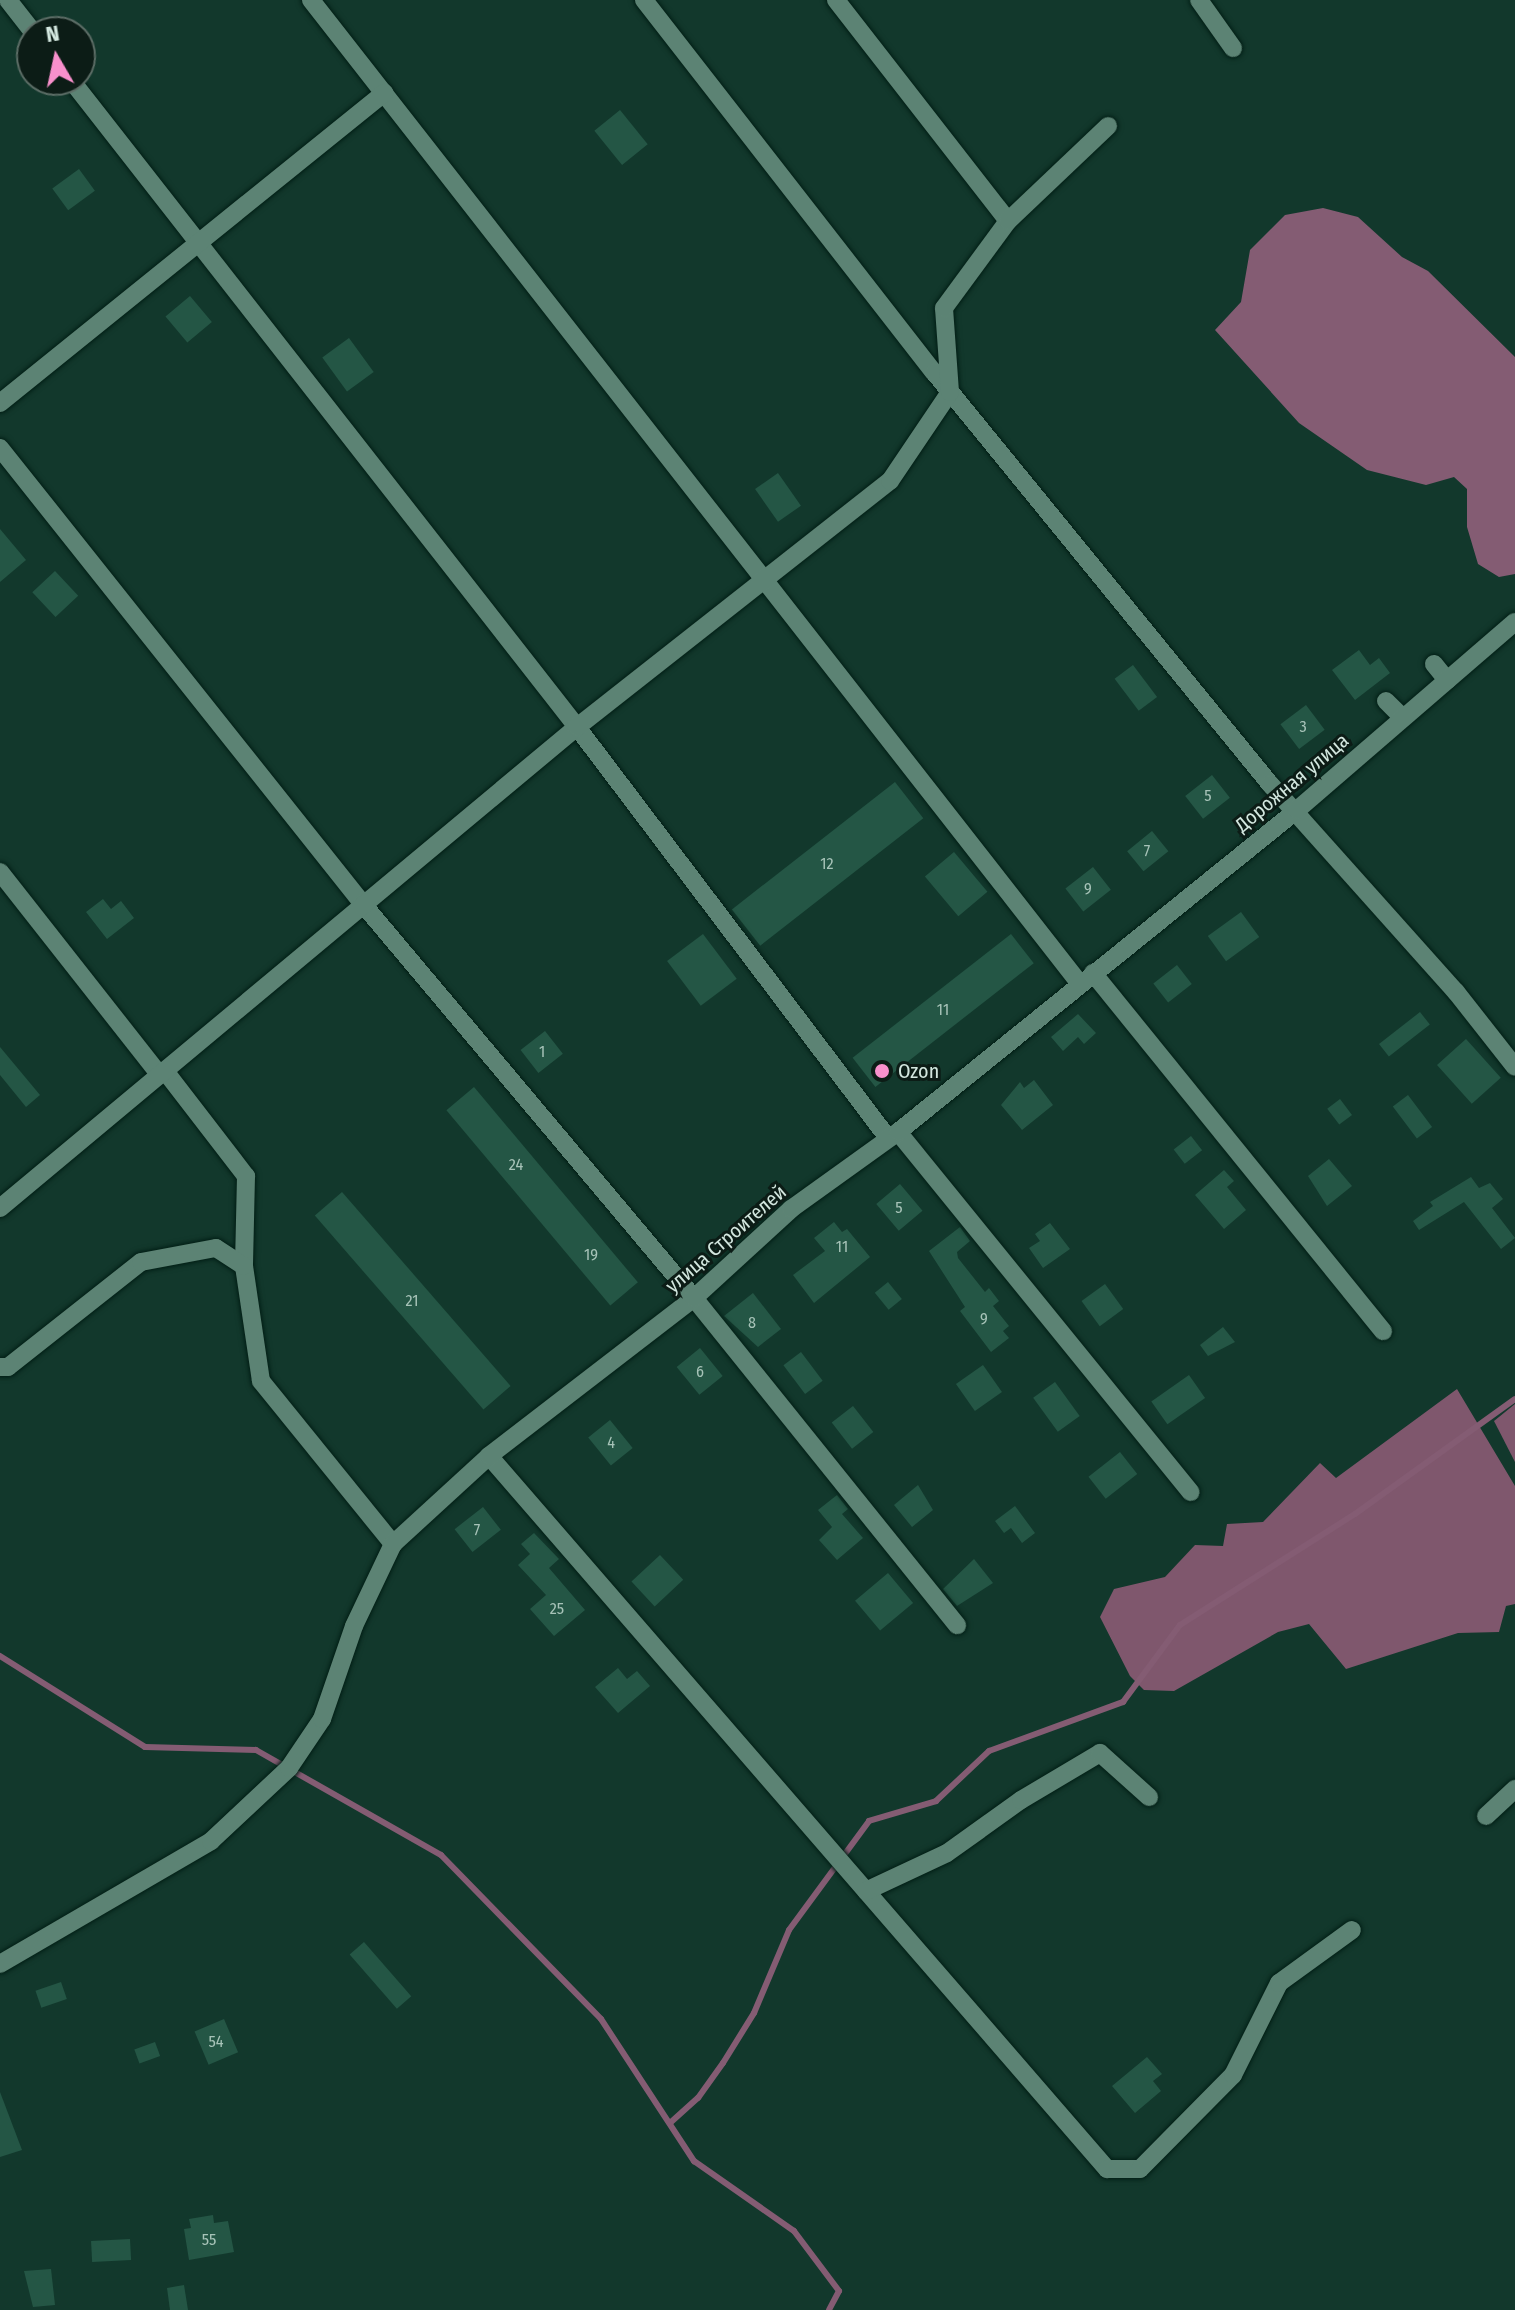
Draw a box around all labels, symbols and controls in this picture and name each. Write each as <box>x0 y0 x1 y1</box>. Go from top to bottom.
north arrow <box>16 16 96 96</box>
text: N <box>44 19 61 48</box>
house number: 3 <box>1299 717 1307 737</box>
street label: Дорожная улица <box>1230 729 1354 837</box>
house number: 5 <box>1204 786 1212 806</box>
house number: 7 <box>1144 841 1150 861</box>
house number: 12 <box>820 854 834 874</box>
house number: 9 <box>1084 879 1092 899</box>
house number: 11 <box>937 1000 949 1020</box>
house number: 1 <box>539 1042 545 1062</box>
place label: Ozon <box>898 1059 939 1083</box>
marker: Ozon <box>873 1062 891 1080</box>
house number: 24 <box>509 1155 523 1175</box>
street label: улица Строителей <box>661 1180 791 1298</box>
house number: 5 <box>895 1198 903 1218</box>
house number: 11 <box>836 1237 848 1257</box>
house number: 19 <box>584 1245 598 1265</box>
house number: 21 <box>406 1291 418 1311</box>
house number: 9 <box>980 1309 988 1329</box>
house number: 8 <box>748 1313 756 1333</box>
house number: 6 <box>696 1362 704 1382</box>
house number: 4 <box>607 1433 615 1453</box>
house number: 7 <box>474 1520 480 1540</box>
house number: 25 <box>550 1599 564 1619</box>
house number: 54 <box>208 2032 224 2052</box>
house number: 55 <box>202 2230 216 2250</box>

